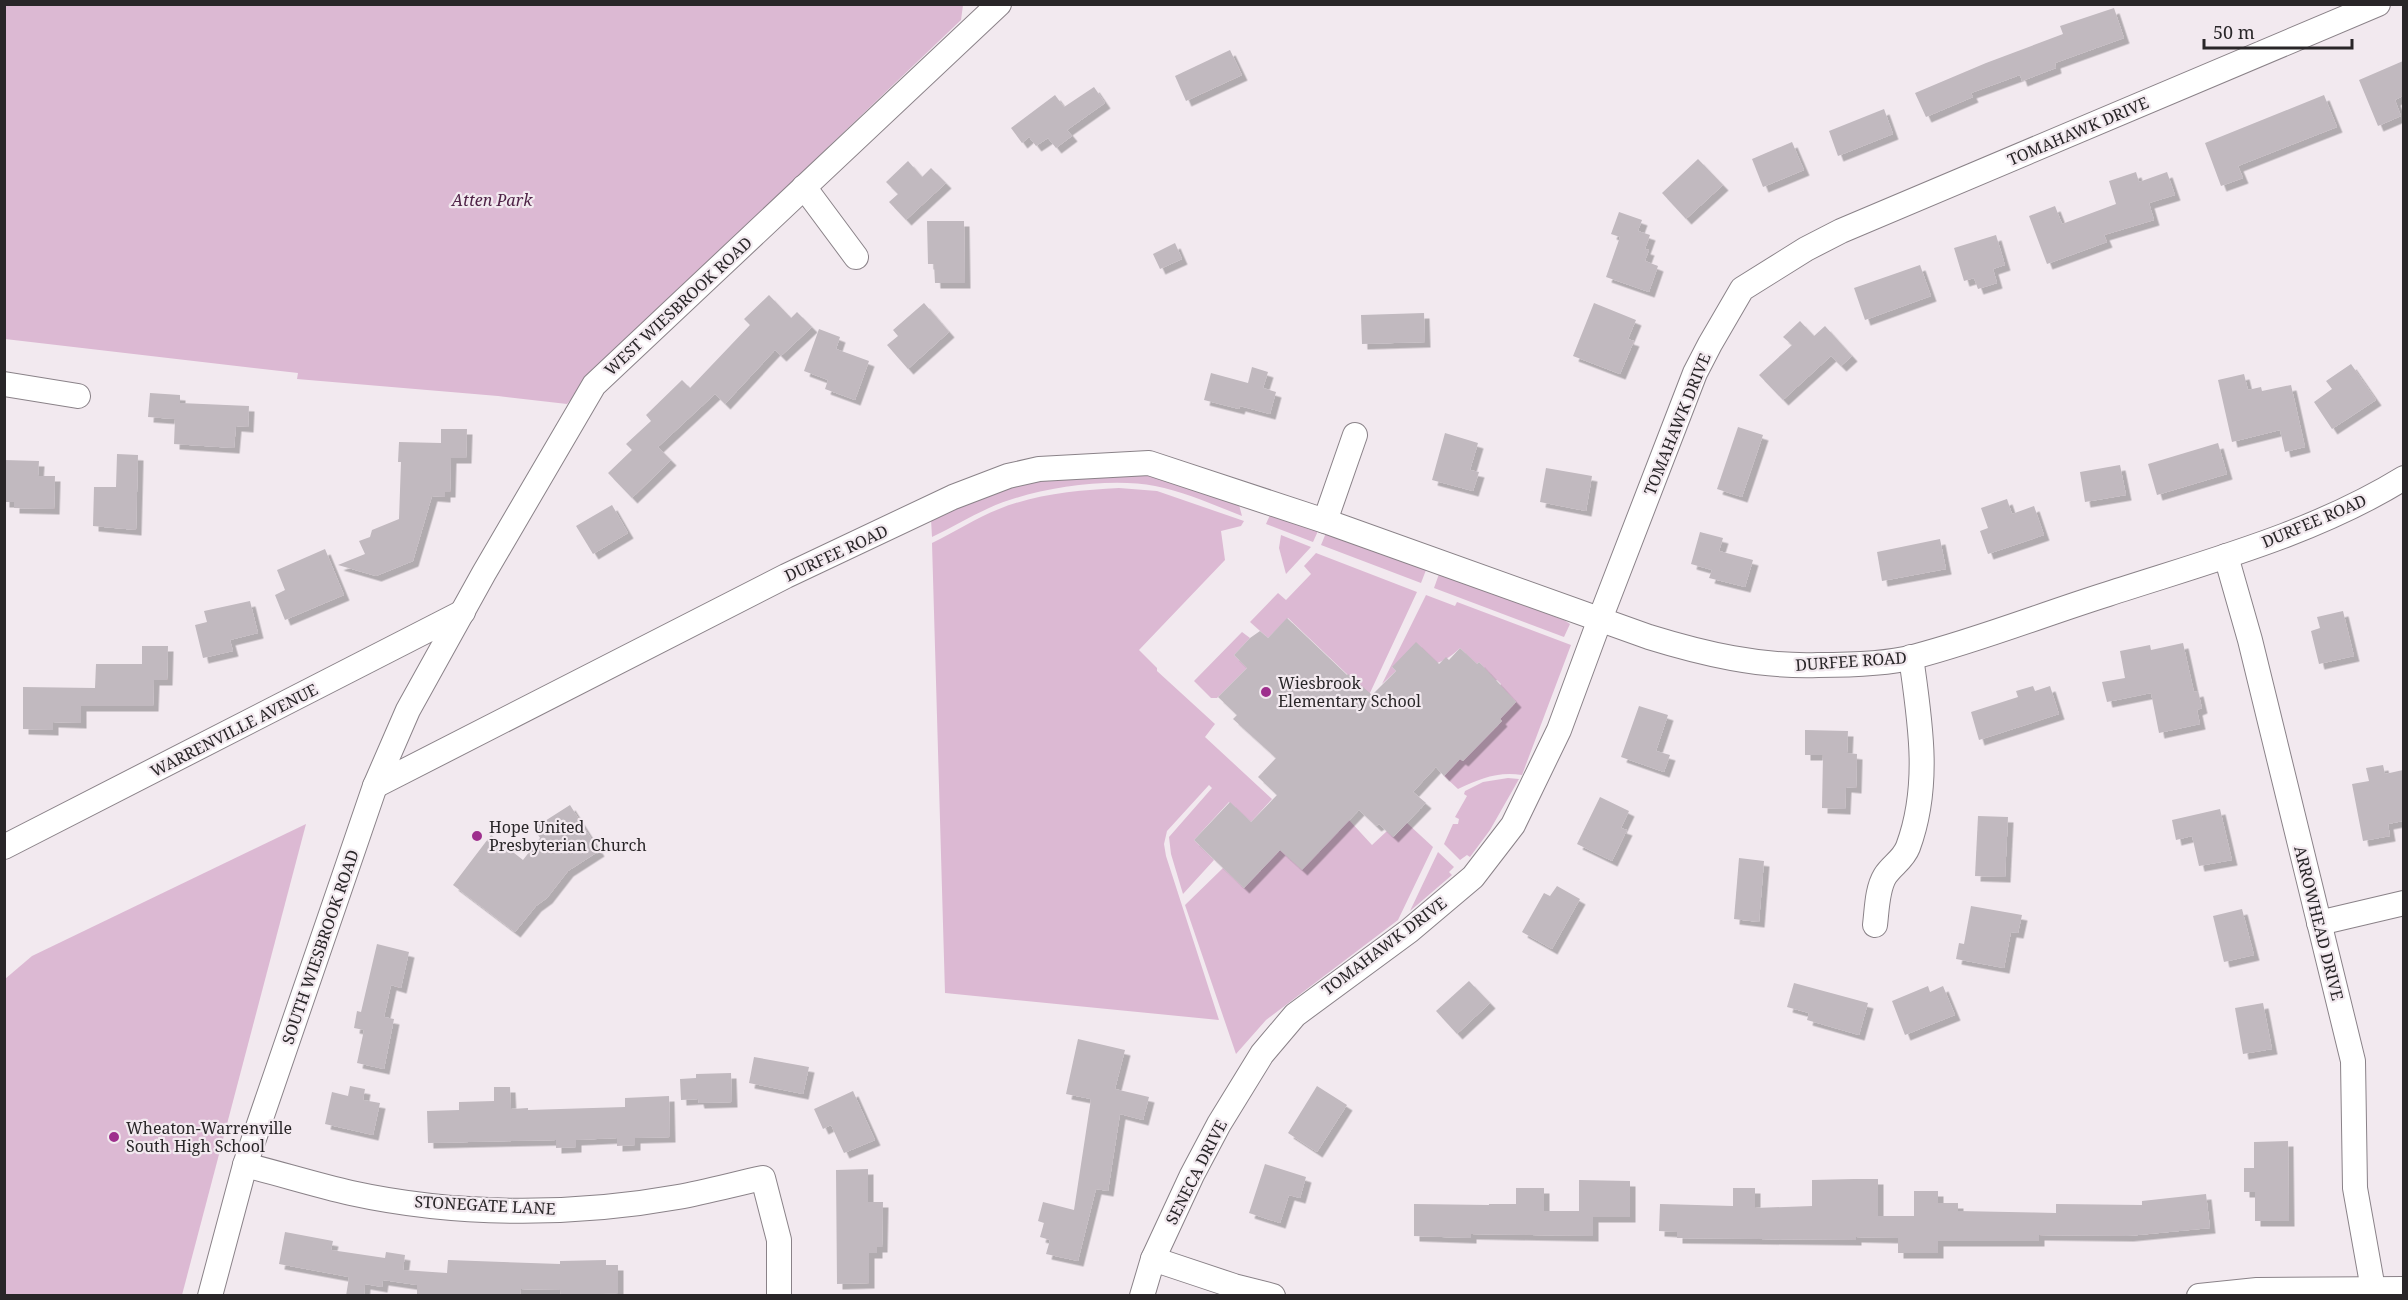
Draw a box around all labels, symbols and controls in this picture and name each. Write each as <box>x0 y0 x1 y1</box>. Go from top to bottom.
scale bar <box>2204 12 2352 50</box>
text: 50 m <box>2213 20 2255 44</box>
street label: TOMAHAWK DRIVE <box>2004 91 2152 171</box>
park label: Atten Park <box>451 189 533 211</box>
street label: WEST WIESBROOK ROAD <box>599 232 757 380</box>
street label: TOMAHAWK DRIVE <box>1638 350 1716 498</box>
street label: DURFEE ROAD <box>2258 489 2370 553</box>
street label: DURFEE ROAD <box>781 519 891 587</box>
street label: DURFEE ROAD <box>1794 646 1908 676</box>
place label: Wiesbrook Elementary School <box>1278 672 1421 712</box>
street label: WARRENVILLE AVENUE <box>146 678 322 782</box>
marker: Wiesbrook Elementary School <box>1259 685 1273 699</box>
place label: Hope United Presbyterian Church <box>489 816 647 856</box>
marker: Hope United Presbyterian Church <box>470 829 484 843</box>
street label: ARROWHEAD DRIVE <box>2289 843 2349 1003</box>
street label: SOUTH WIESBROOK ROAD <box>276 847 364 1047</box>
street label: TOMAHAWK DRIVE <box>1317 892 1451 1000</box>
street label: SENECA DRIVE <box>1160 1116 1232 1228</box>
place label: Wheaton-Warrenville South High School <box>126 1117 292 1157</box>
marker: Wheaton-Warrenville South High School <box>107 1130 121 1144</box>
street label: STONEGATE LANE <box>414 1190 556 1220</box>

